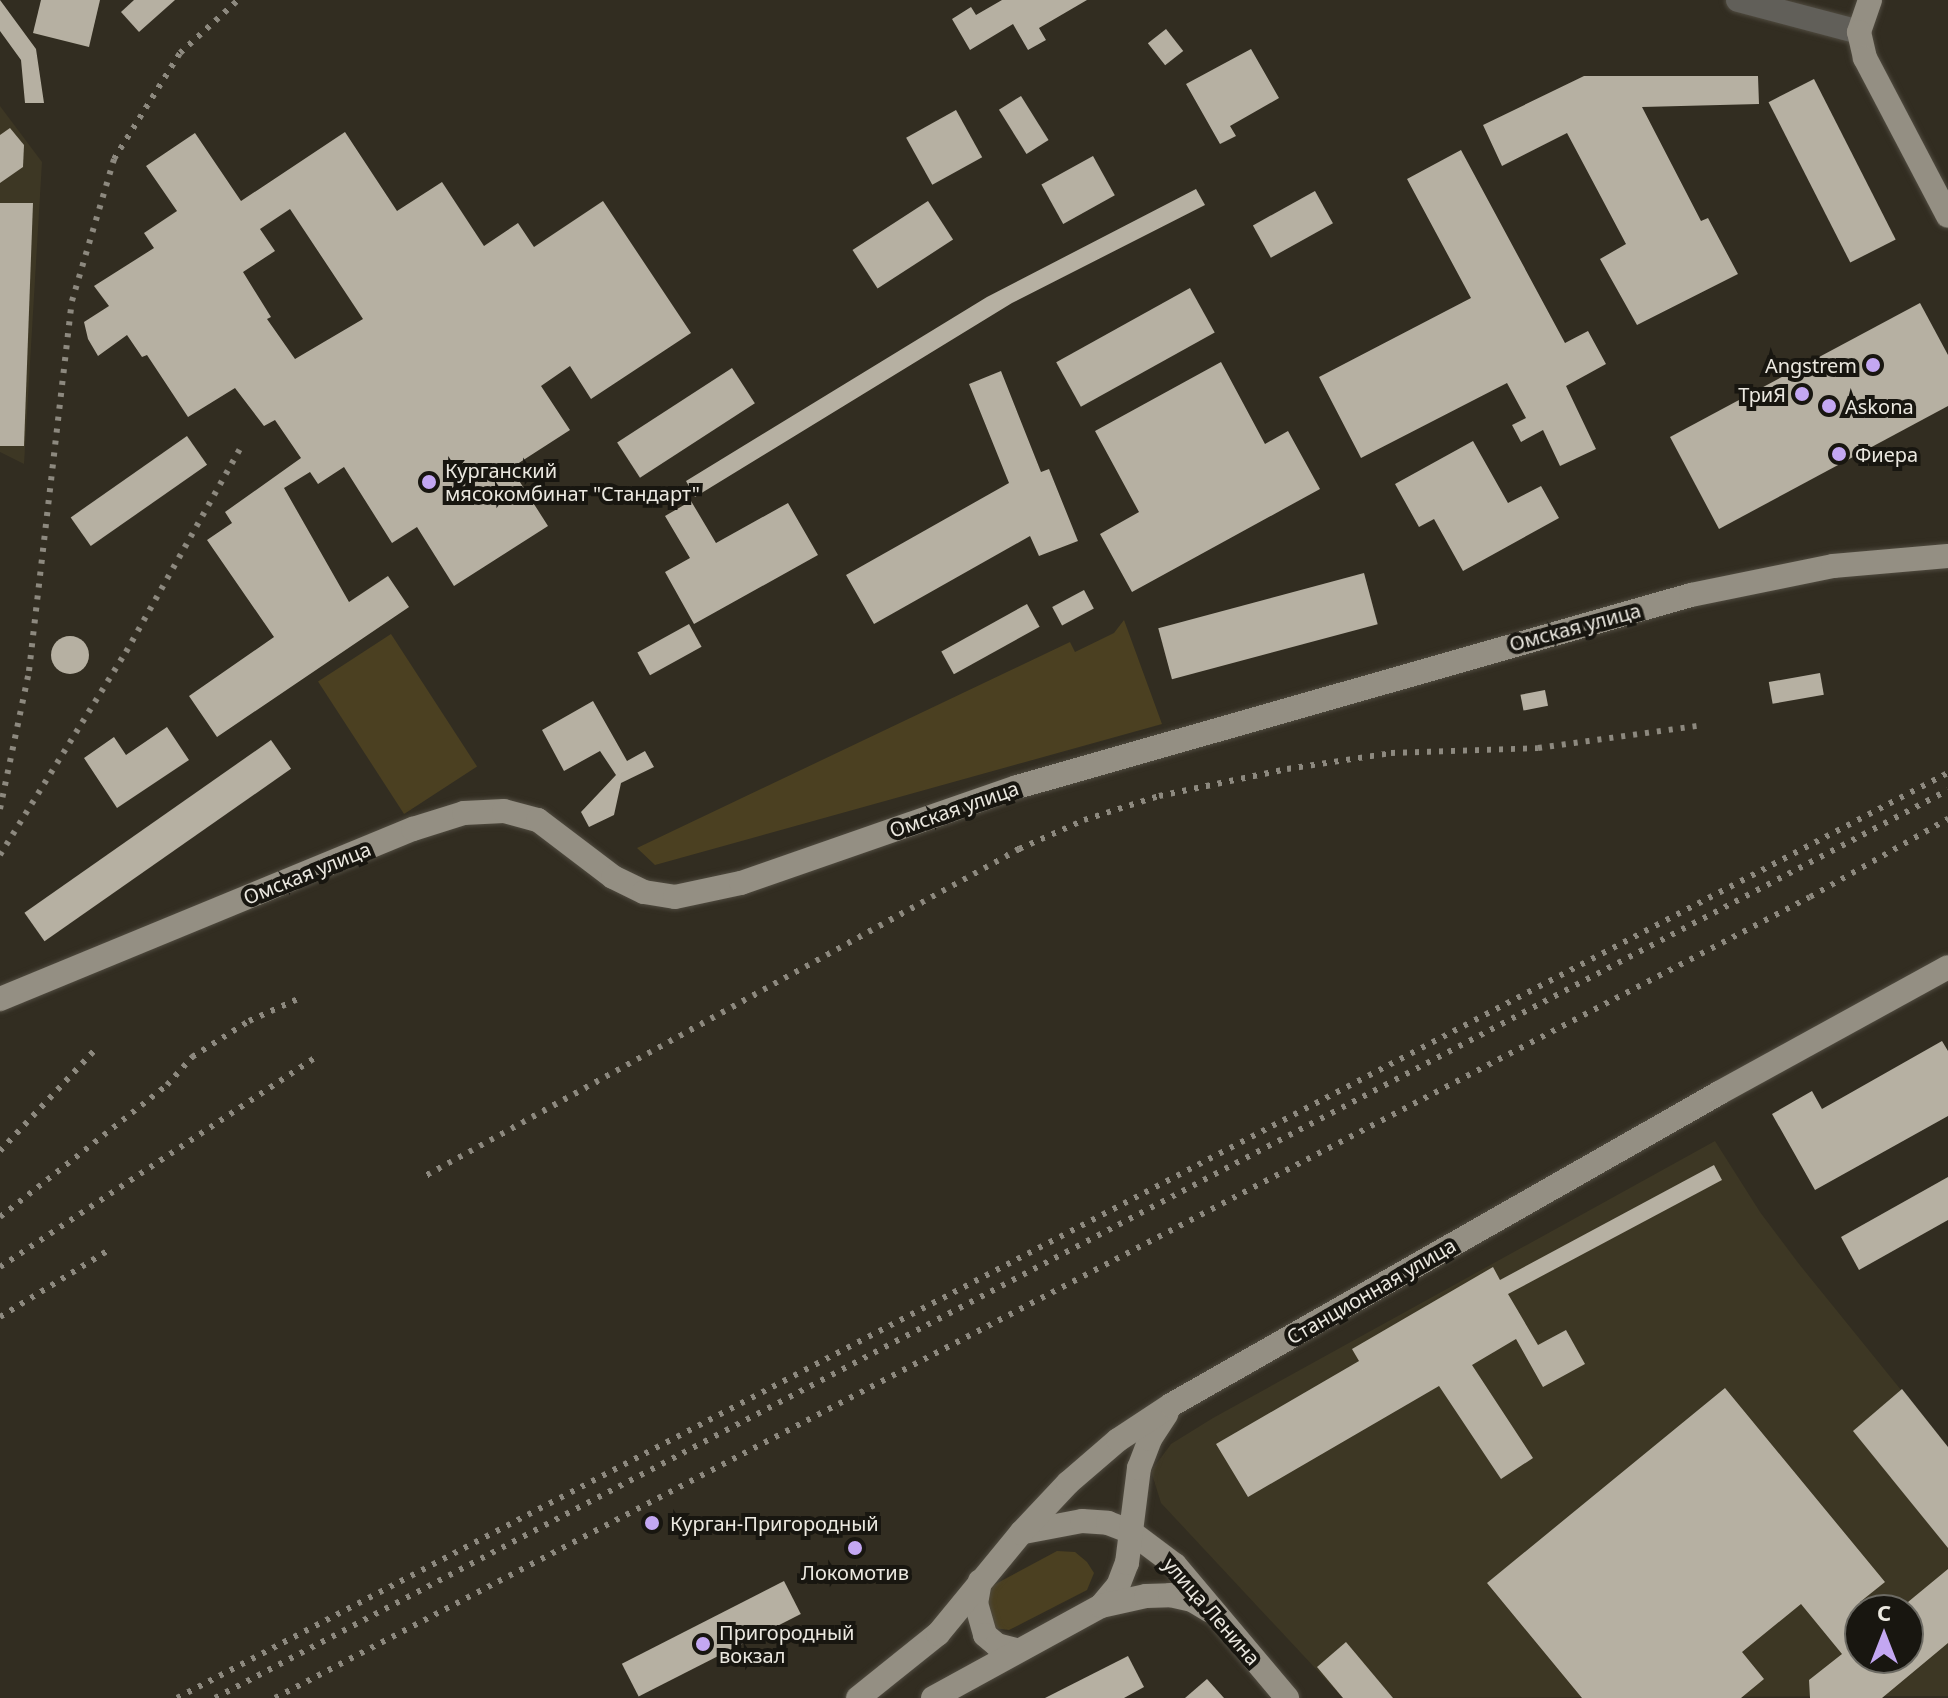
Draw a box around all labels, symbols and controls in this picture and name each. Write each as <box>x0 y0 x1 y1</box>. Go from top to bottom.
place label: Angstrem <box>1765 353 1857 377</box>
marker: Angstrem <box>1864 356 1882 374</box>
place label: ТриЯ <box>1738 382 1786 406</box>
marker: ТриЯ <box>1793 385 1811 403</box>
place label: Askona <box>1845 394 1914 418</box>
marker: Askona <box>1820 397 1838 415</box>
place label: Фиера <box>1855 442 1918 466</box>
marker: Фиера <box>1830 445 1848 463</box>
place label: Курганский мясокомбинат "Стандарт" <box>445 458 700 505</box>
marker: Курганский мясокомбинат "Стандарт" <box>420 473 438 491</box>
street label: Омская улица <box>1507 598 1643 656</box>
street label: Омская улица <box>886 776 1022 842</box>
street label: Омская улица <box>240 837 374 909</box>
street label: Станционная улица <box>1282 1233 1460 1349</box>
place label: Курган-Пригородный <box>670 1511 879 1535</box>
marker: Курган-Пригородный <box>641 1512 663 1534</box>
marker: Локомотив <box>846 1539 864 1557</box>
street label: улица Ленина <box>1159 1552 1265 1670</box>
place label: Локомотив <box>801 1560 909 1584</box>
north arrow <box>1844 1594 1924 1674</box>
text: С <box>1877 1597 1891 1627</box>
place label: Пригородный вокзал <box>719 1620 855 1667</box>
marker: Пригородный вокзал <box>694 1635 712 1653</box>

